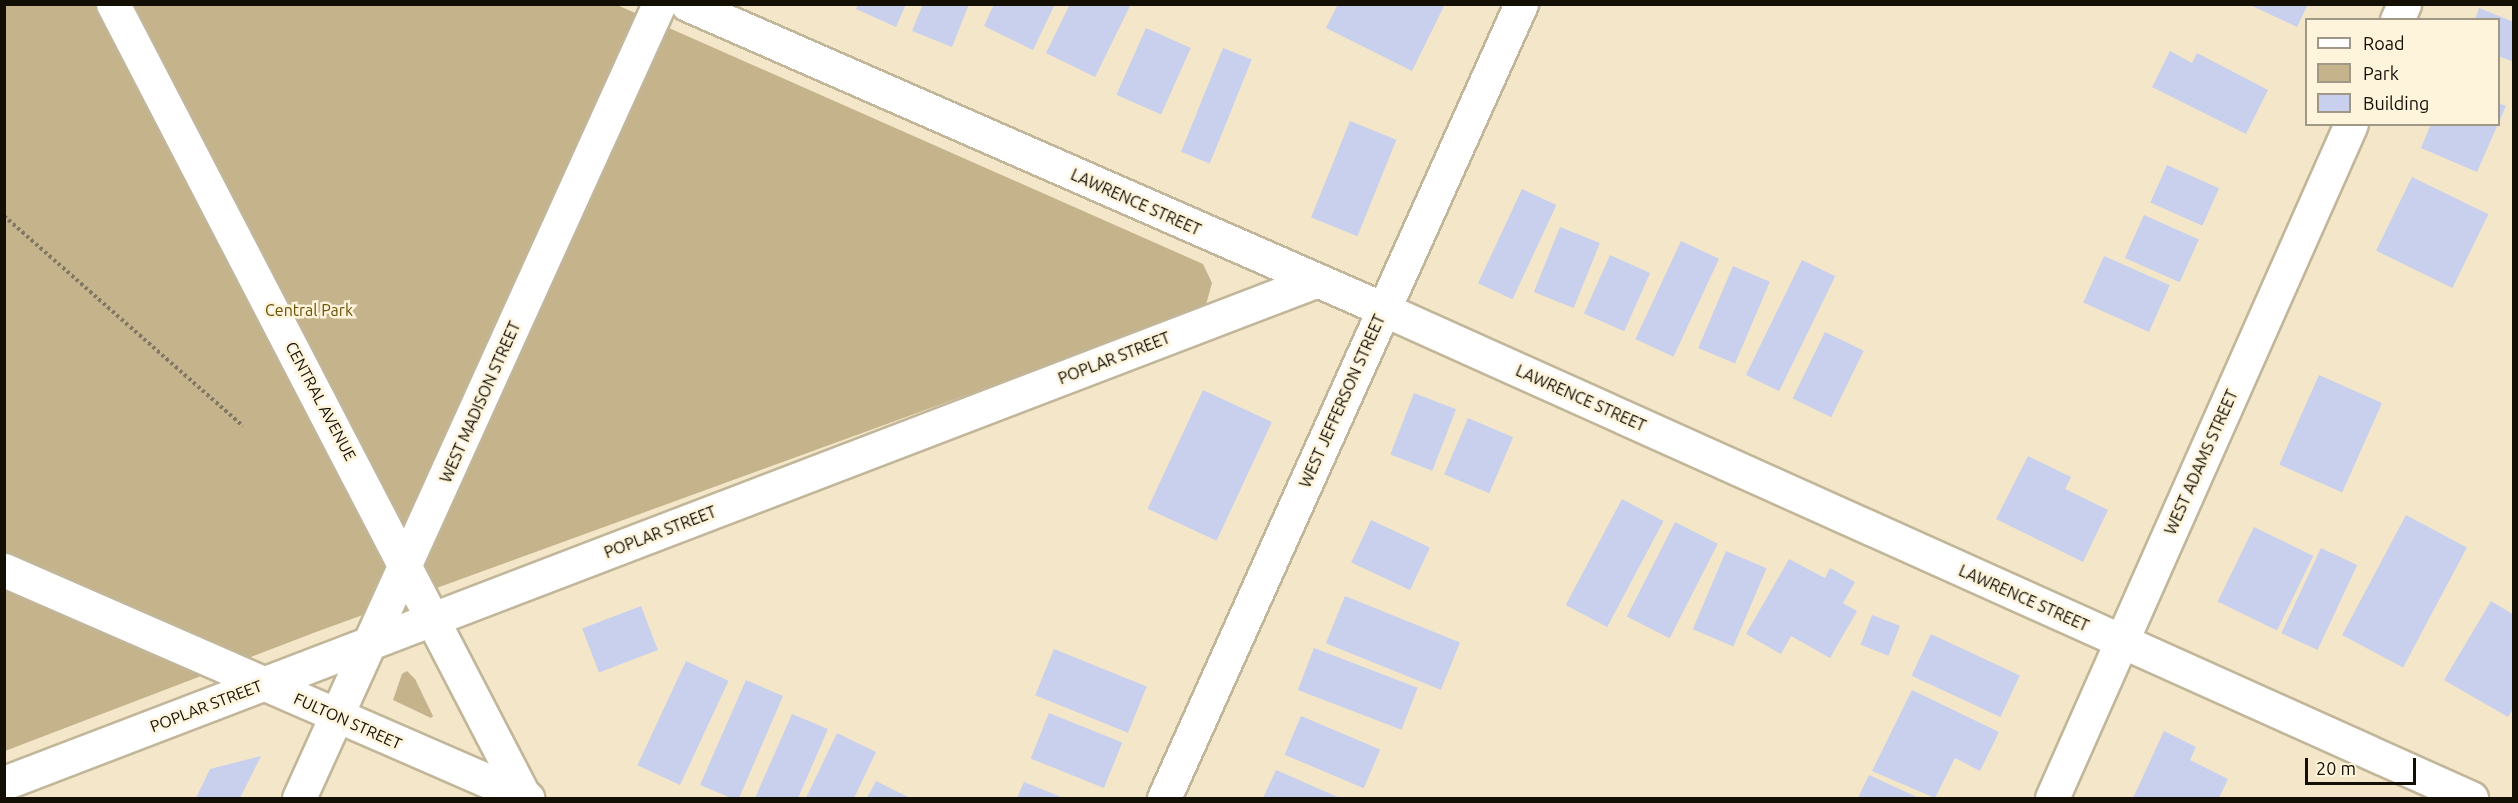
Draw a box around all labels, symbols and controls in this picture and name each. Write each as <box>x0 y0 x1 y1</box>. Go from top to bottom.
legend <box>2305 18 2500 126</box>
text: Road <box>2363 33 2405 53</box>
text: Park <box>2363 63 2399 83</box>
text: Building <box>2363 93 2429 113</box>
street label: LAWRENCE STREET <box>1068 165 1204 239</box>
park label: Central Park <box>265 300 353 320</box>
street label: WEST JEFFERSON STREET <box>1295 312 1389 490</box>
street label: WEST MADISON STREET <box>436 318 524 486</box>
street label: POPLAR STREET <box>1055 328 1173 388</box>
street label: CENTRAL AVENUE <box>282 338 360 464</box>
street label: LAWRENCE STREET <box>1513 361 1649 435</box>
street label: WEST ADAMS STREET <box>2160 387 2242 537</box>
street label: POPLAR STREET <box>601 502 719 562</box>
street label: LAWRENCE STREET <box>1956 561 2092 635</box>
street label: POPLAR STREET <box>147 676 265 736</box>
street label: FULTON STREET <box>291 689 405 753</box>
scale bar <box>2308 746 2419 784</box>
text: 20 m <box>2316 758 2356 778</box>

